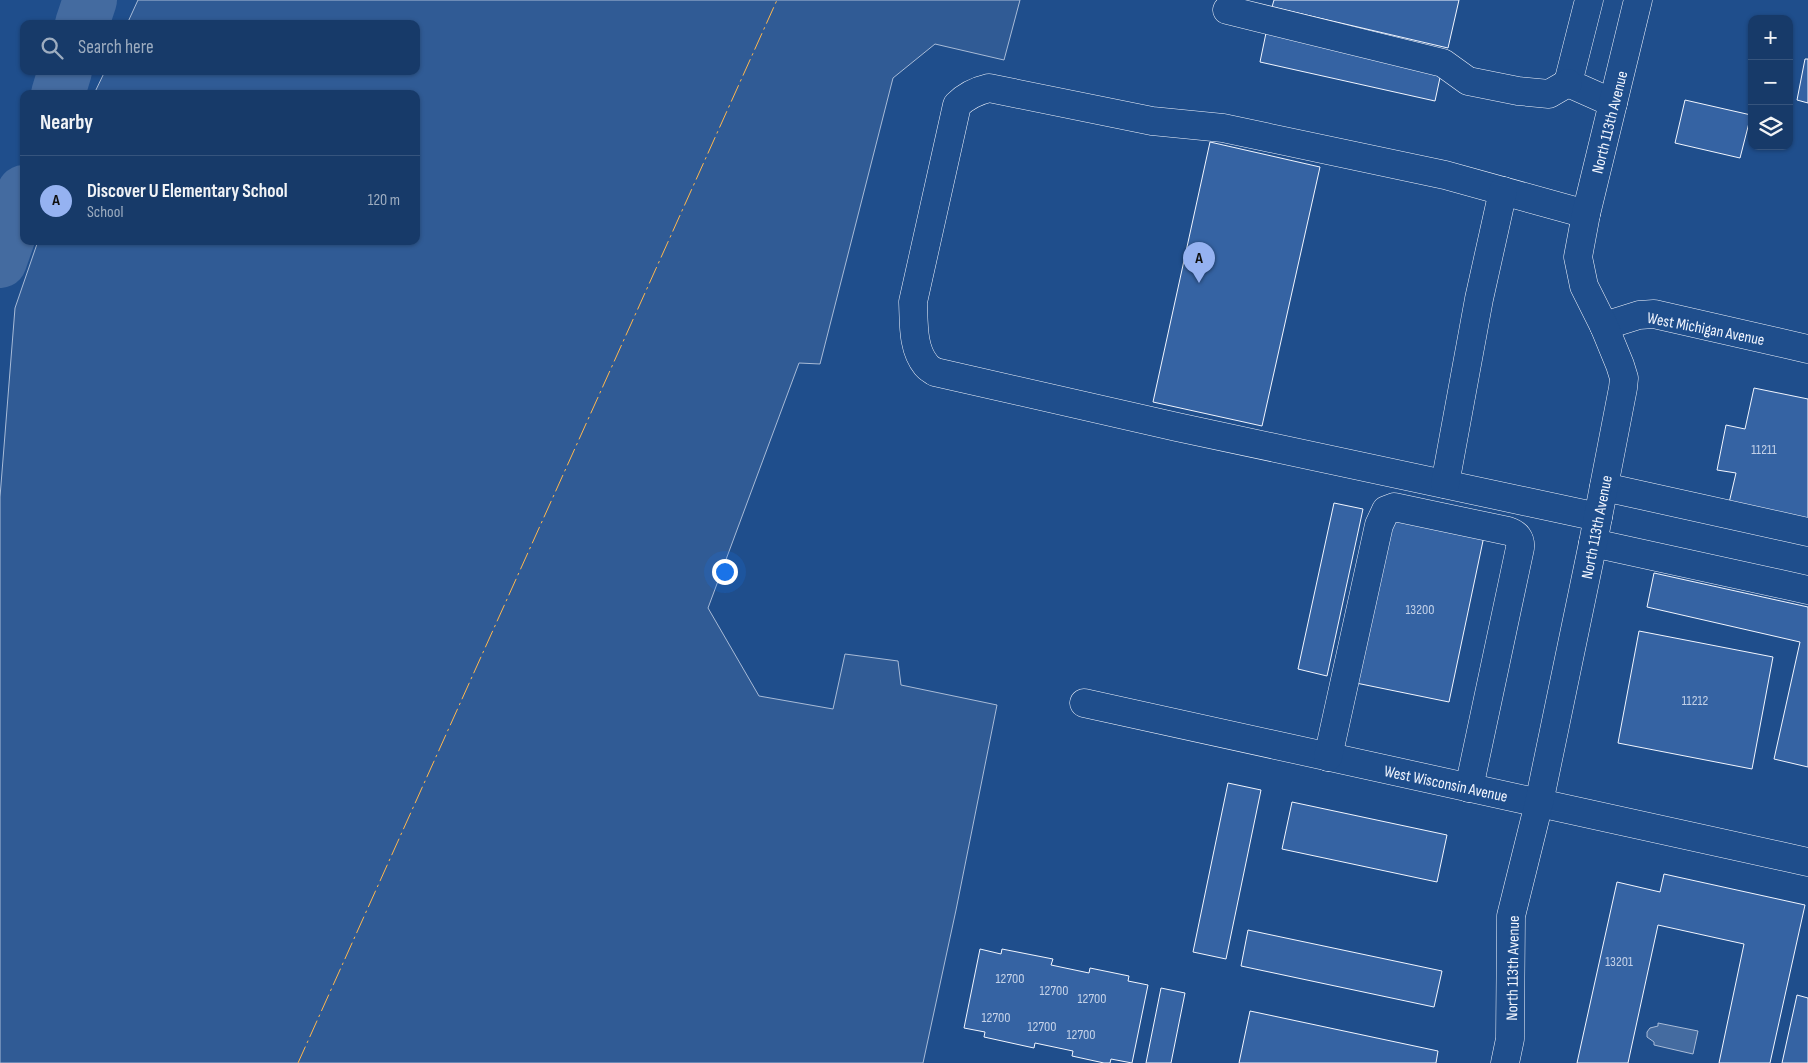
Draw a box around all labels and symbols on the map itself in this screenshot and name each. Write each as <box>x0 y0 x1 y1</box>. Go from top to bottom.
street label: North 113th Avenue <box>1589 69 1632 176</box>
pin: A <box>1183 242 1215 283</box>
street label: West Michigan Avenue <box>1645 309 1766 350</box>
house number: 11211 <box>1751 441 1777 458</box>
street label: North 113th Avenue <box>1578 474 1617 581</box>
your location <box>712 559 738 585</box>
house number: 13200 <box>1405 601 1435 618</box>
house number: 11212 <box>1682 692 1709 709</box>
street label: West Wisconsin Avenue <box>1382 762 1509 807</box>
street label: North 113th Avenue <box>1503 915 1524 1021</box>
house number: 13201 <box>1605 953 1633 970</box>
house number: 12700 <box>996 970 1024 987</box>
house number: 12700 <box>1040 982 1068 999</box>
house number: 12700 <box>1078 990 1106 1007</box>
house number: 12700 <box>982 1009 1010 1026</box>
house number: 12700 <box>1028 1018 1056 1035</box>
house number: 12700 <box>1067 1026 1095 1043</box>

